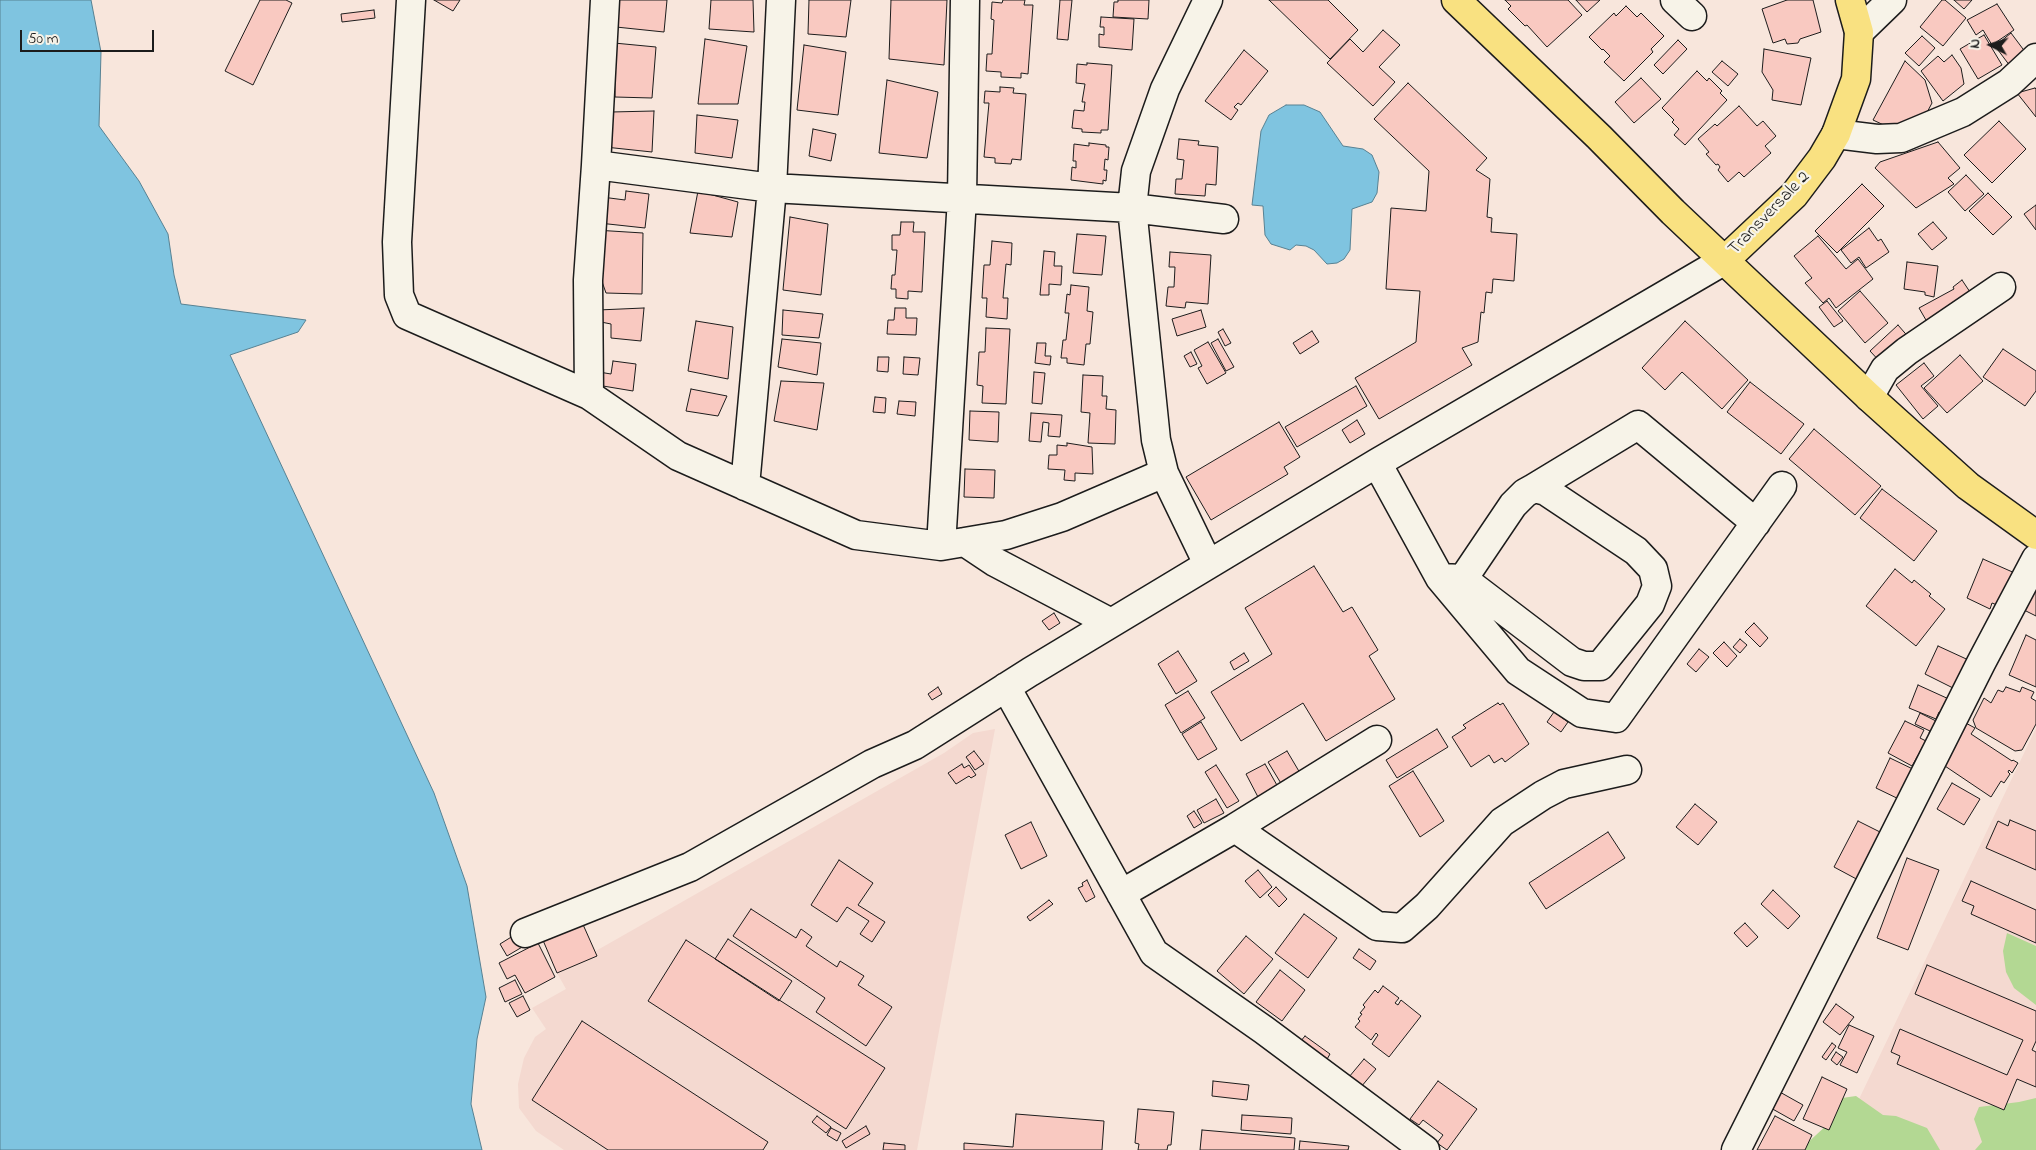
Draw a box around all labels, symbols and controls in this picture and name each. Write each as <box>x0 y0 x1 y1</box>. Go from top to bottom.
scale bar <box>22 20 156 52</box>
north arrow <box>1966 20 2016 70</box>
text: 50 m <box>28 28 58 50</box>
text: N <box>1965 38 1986 49</box>
street label: Transversale 2 <box>1725 168 1815 260</box>

